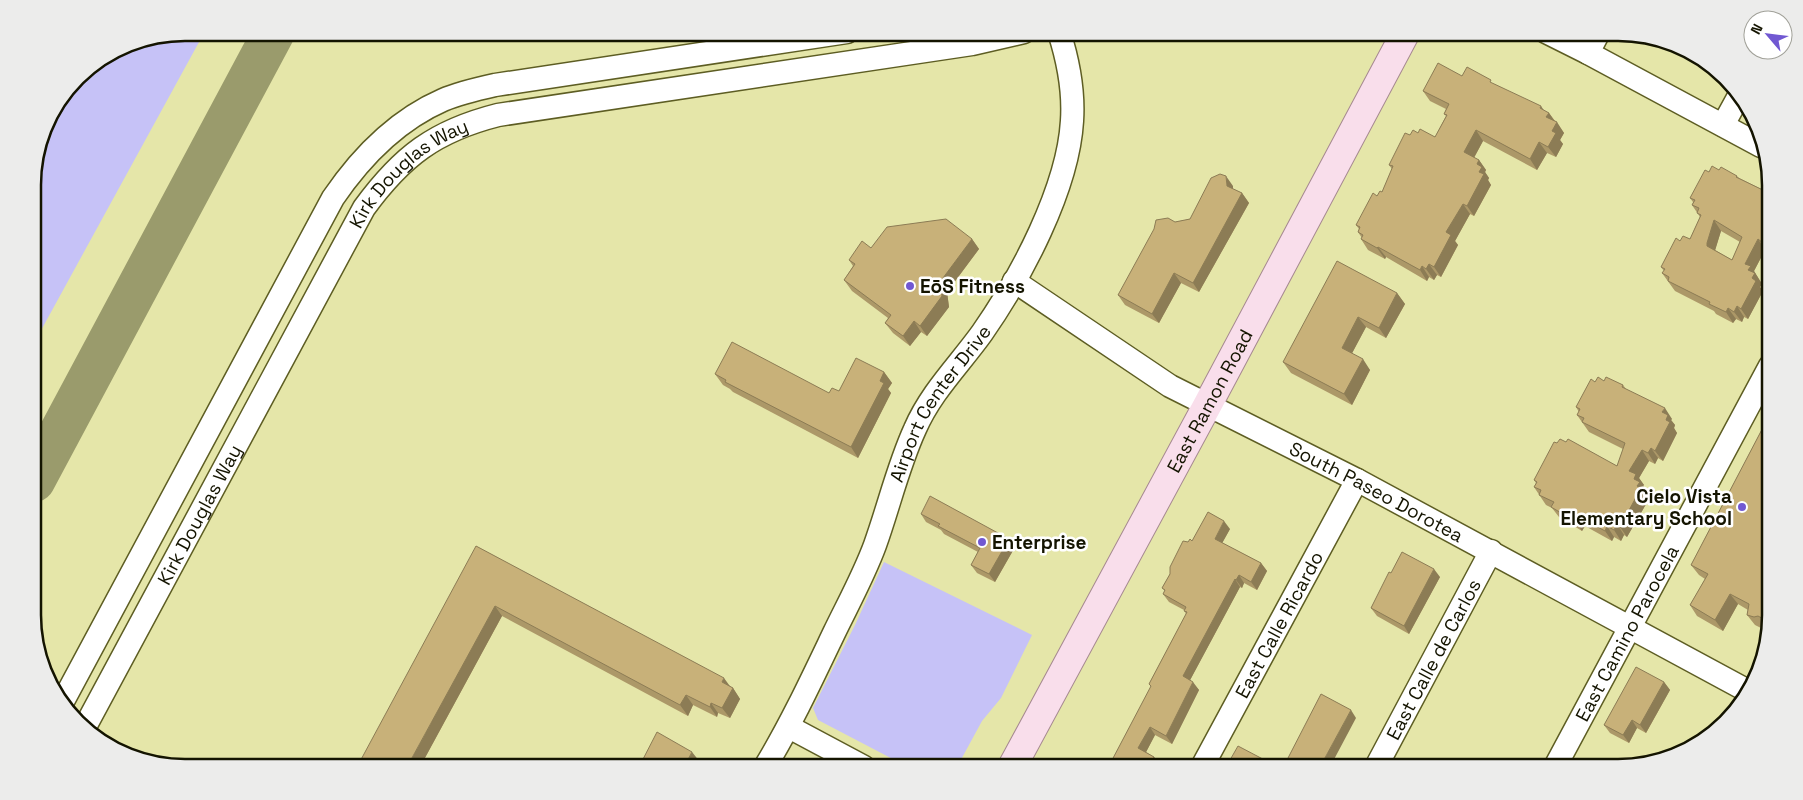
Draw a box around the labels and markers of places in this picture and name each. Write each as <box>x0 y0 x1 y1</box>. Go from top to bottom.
place label: EōS Fitness <box>920 274 1025 299</box>
marker: EōS Fitness <box>904 280 916 292</box>
place label: Cielo Vista Elementary School <box>1560 484 1732 531</box>
marker: Cielo Vista Elementary School <box>1736 501 1748 513</box>
place label: Enterprise <box>992 530 1086 555</box>
marker: Enterprise <box>976 536 988 548</box>

